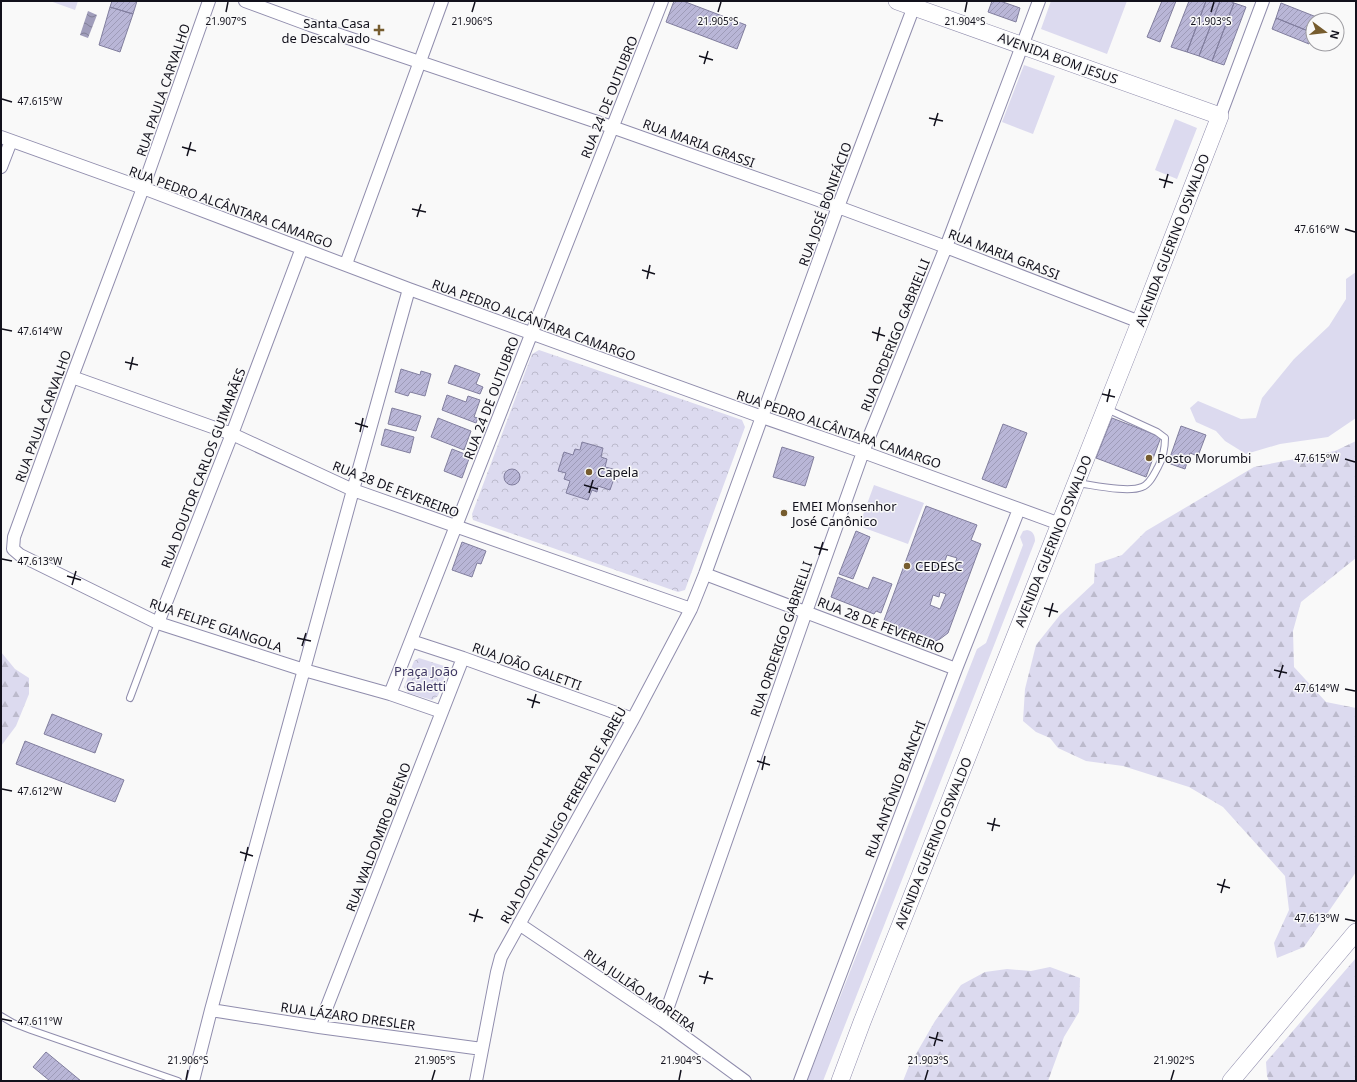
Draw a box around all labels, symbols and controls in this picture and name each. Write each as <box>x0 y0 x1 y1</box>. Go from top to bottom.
north arrow <box>1305 12 1345 52</box>
text: 21.907°S <box>205 14 247 28</box>
place label: Santa Casa de Descalvado <box>282 14 370 47</box>
text: 21.906°S <box>451 14 493 28</box>
text: 21.905°S <box>697 14 739 28</box>
text: 21.904°S <box>944 14 986 28</box>
text: 21.903°S <box>1190 14 1232 28</box>
street label: RUA PAULA CARVALHO <box>132 21 194 159</box>
marker: Santa Casa de Descalvado <box>373 24 385 36</box>
street label: AVENIDA BOM JESUS <box>996 28 1120 88</box>
text: N <box>1327 28 1344 41</box>
street label: RUA 24 DE OUTUBRO <box>576 33 642 161</box>
text: 47.615°W <box>18 94 63 108</box>
street label: RUA MARIA GRASSI <box>640 114 758 172</box>
street label: RUA JOSÉ BONIFÁCIO <box>794 139 856 269</box>
street label: AVENIDA GUERINO OSWALDO <box>1131 151 1213 329</box>
street label: RUA PEDRO ALCÂNTARA CAMARGO <box>127 162 335 252</box>
text: 47.616°W <box>1295 222 1340 236</box>
street label: RUA MARIA GRASSI <box>946 224 1062 284</box>
street label: RUA ORDERIGO GABRIELLI <box>856 256 934 414</box>
street label: RUA PEDRO ALCÂNTARA CAMARGO <box>430 275 638 365</box>
text: 47.614°W <box>18 324 63 338</box>
street label: RUA 24 DE OUTUBRO <box>459 334 523 462</box>
street label: RUA PAULA CARVALHO <box>11 347 75 485</box>
street label: RUA DOUTOR CARLOS GUIMARÃES <box>156 365 250 571</box>
street label: RUA PEDRO ALCÂNTARA CAMARGO <box>734 385 944 473</box>
place label: Posto Morumbi <box>1157 449 1251 467</box>
text: 47.615°W <box>1295 451 1340 465</box>
street label: AVENIDA GUERINO OSWALDO <box>1010 452 1096 630</box>
marker: Posto Morumbi <box>1144 453 1154 463</box>
street label: RUA 28 DE FEVEREIRO <box>330 457 462 521</box>
place label: Capela <box>597 463 638 481</box>
marker: Capela <box>584 467 594 477</box>
place label: EMEI Monsenhor José Canônico <box>790 497 897 530</box>
marker: EMEI Monsenhor José Canônico <box>779 508 789 518</box>
text: 47.613°W <box>18 554 63 568</box>
place label: CEDESC <box>915 557 963 575</box>
street label: RUA ORDERIGO GABRIELLI <box>746 559 816 719</box>
marker: CEDESC <box>902 561 912 571</box>
street label: RUA 28 DE FEVEREIRO <box>815 593 947 657</box>
street label: RUA FELIPE GIANGOLA <box>147 594 286 656</box>
street label: RUA JOÃO GALETTI <box>470 638 584 694</box>
park label: Praça João Galetti <box>394 662 458 695</box>
text: 47.614°W <box>1295 681 1340 695</box>
street label: RUA DOUTOR HUGO PEREIRA DE ABREU <box>496 703 630 927</box>
street label: RUA ANTÔNIO BIANCHI <box>861 718 929 860</box>
street label: AVENIDA GUERINO OSWALDO <box>890 754 976 932</box>
street label: RUA WALDOMIRO BUENO <box>341 760 415 914</box>
text: 47.612°W <box>18 784 63 798</box>
text: 47.613°W <box>1295 911 1340 925</box>
street label: RUA JULIÃO MOREIRA <box>580 944 700 1036</box>
street label: RUA LÁZARO DRESLER <box>280 998 416 1034</box>
text: 47.611°W <box>18 1014 63 1028</box>
text: 21.906°S <box>167 1053 209 1067</box>
text: 21.905°S <box>414 1053 456 1067</box>
text: 21.904°S <box>660 1053 702 1067</box>
text: 21.903°S <box>907 1053 949 1067</box>
text: 21.902°S <box>1153 1053 1195 1067</box>

